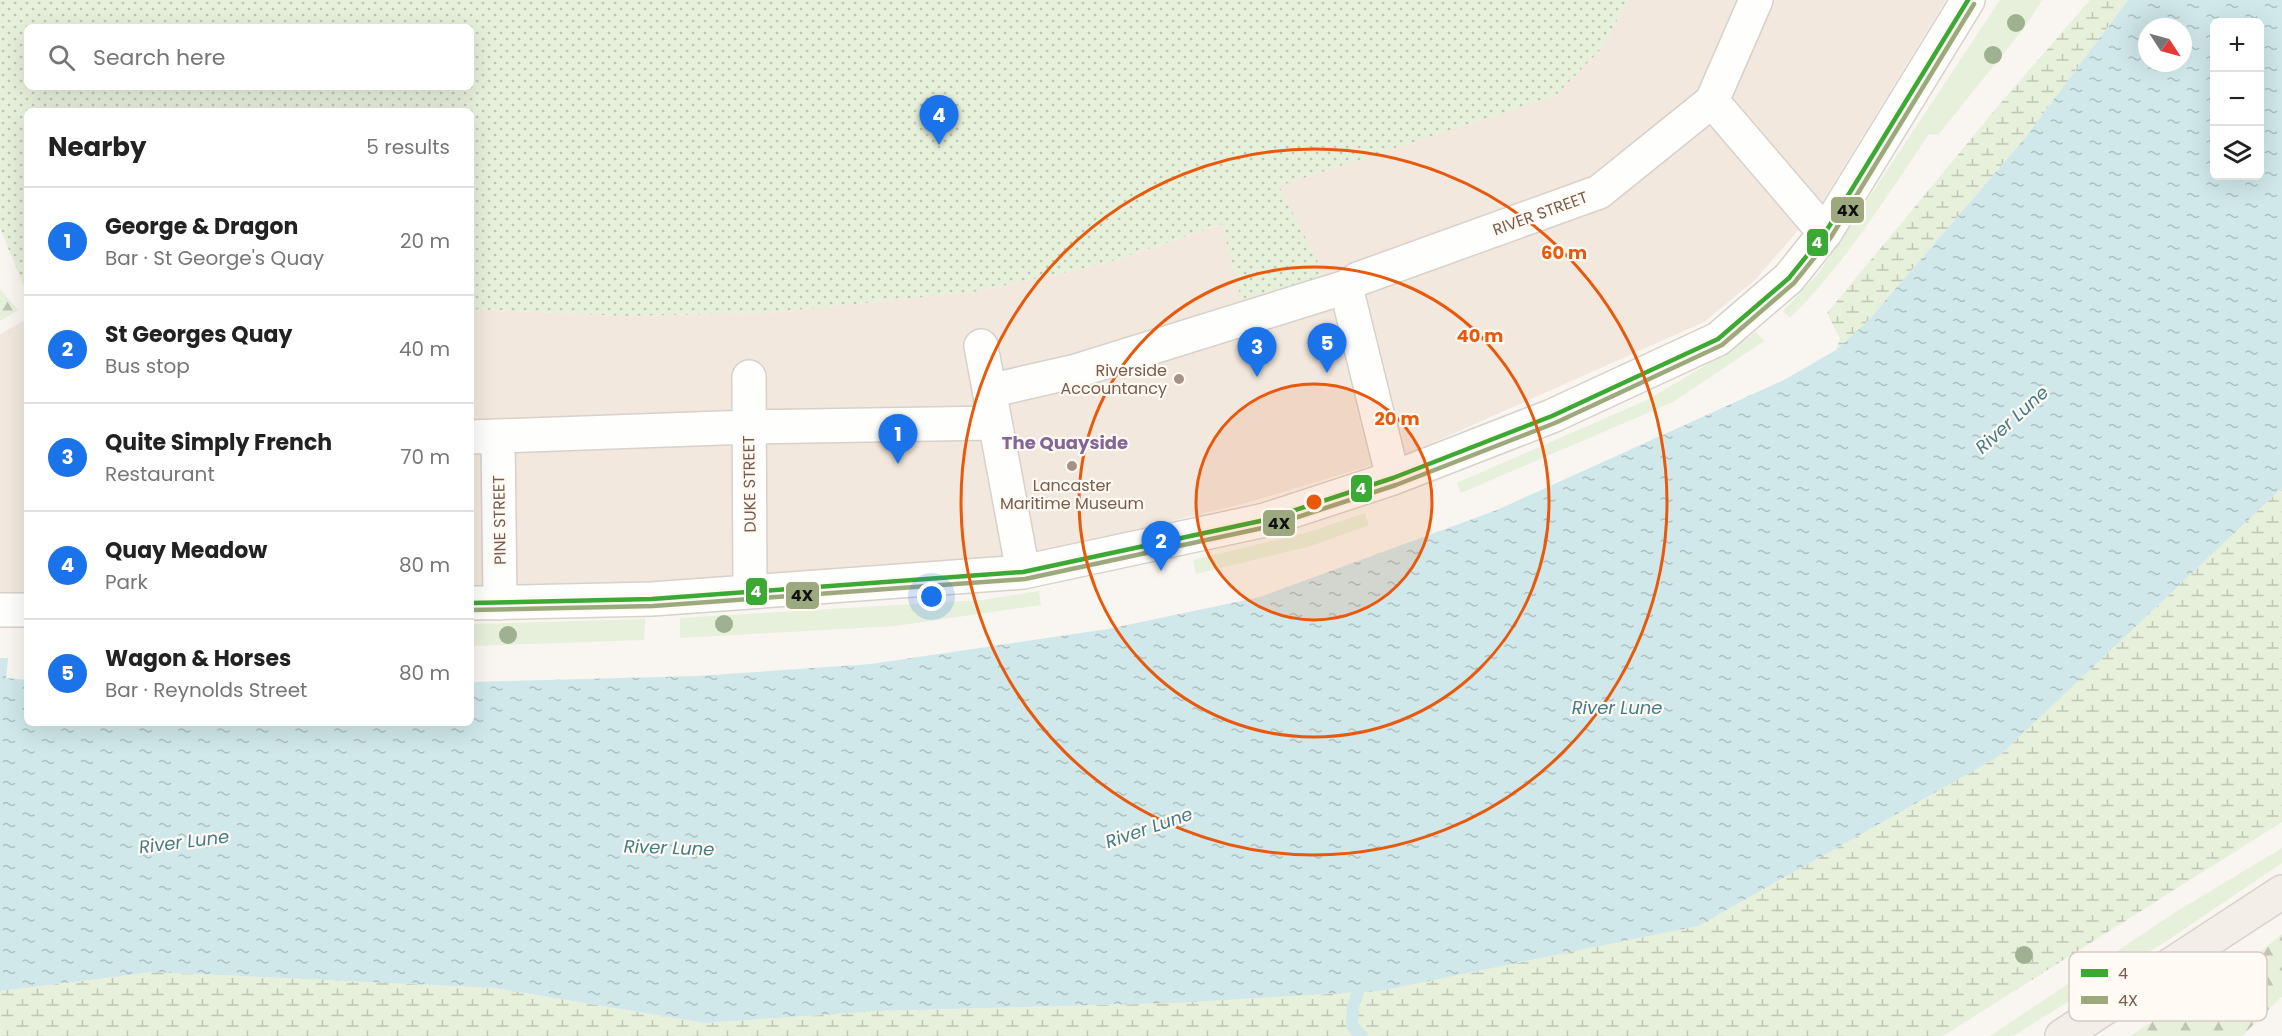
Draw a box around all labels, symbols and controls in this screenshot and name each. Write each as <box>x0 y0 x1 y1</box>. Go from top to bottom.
north arrow <box>2138 18 2192 72</box>
map controls <box>2210 18 2264 180</box>
button: + <box>2210 18 2264 72</box>
search box <box>24 24 474 90</box>
icon: search <box>45 41 78 74</box>
text: Search here <box>93 42 226 73</box>
button: − <box>2210 72 2264 126</box>
pin: 4 <box>920 96 958 145</box>
button: layers <box>2210 126 2264 180</box>
text: Nearby <box>48 129 146 165</box>
text: 5 results <box>366 133 450 161</box>
street label: RIVER STREET <box>1489 186 1591 241</box>
line badge: 4X <box>1830 196 1865 224</box>
text: 4X <box>1837 199 1860 222</box>
text: George & Dragon <box>105 211 298 242</box>
text: 1 <box>64 227 71 255</box>
text: 20 m <box>400 227 450 255</box>
line badge: 4 <box>1806 228 1829 257</box>
text: 4 <box>1812 231 1823 254</box>
text: 60 m <box>1541 240 1587 265</box>
text: Bar · St George's Quay <box>105 244 324 272</box>
text: St Georges Quay <box>105 319 292 350</box>
text: 40 m <box>1457 323 1503 348</box>
pin: 5 <box>1308 324 1346 373</box>
pin: 3 <box>1238 328 1276 377</box>
text: 2 <box>62 335 73 363</box>
text: 40 m <box>399 335 450 363</box>
text: Bus stop <box>105 352 190 380</box>
place label: Riverside Accountancy <box>1060 359 1167 400</box>
marker: Riverside Accountancy <box>1172 372 1186 386</box>
water label: River Lune <box>1970 380 2054 459</box>
text: 20 m <box>1375 406 1419 431</box>
pin: 1 <box>878 414 918 464</box>
text: Quite Simply French <box>105 427 332 458</box>
district label: The Quayside <box>1002 430 1128 455</box>
street label: DUKE STREET <box>737 435 762 533</box>
text: 3 <box>61 443 74 471</box>
text: 70 m <box>401 443 450 471</box>
marker: Lancaster Maritime Museum <box>1065 459 1079 473</box>
text: Restaurant <box>105 460 215 488</box>
place label: Lancaster Maritime Museum <box>1000 474 1144 515</box>
line badge: 4 <box>1350 474 1373 503</box>
street label: PINE STREET <box>487 475 512 565</box>
text: 4 <box>1356 477 1367 500</box>
centre of rings <box>1304 492 1324 512</box>
line badge: 4X <box>1262 509 1296 537</box>
text: 4X <box>1268 512 1291 535</box>
pin: 2 <box>1142 522 1180 571</box>
text: Quay Meadow <box>105 535 267 566</box>
text: 4 <box>61 551 74 579</box>
text: 80 m <box>399 551 450 579</box>
text: Park <box>105 568 148 596</box>
line badge: 4 <box>745 577 768 606</box>
text: 4 <box>751 580 762 603</box>
line badge: 4X <box>785 581 820 610</box>
your location <box>917 582 946 611</box>
text: 4X <box>791 584 814 607</box>
text: Wagon & Horses <box>105 643 291 674</box>
text: 5 <box>61 659 74 687</box>
text: 80 m <box>399 659 450 687</box>
text: Bar · Reynolds Street <box>105 676 307 704</box>
water label: River Lune <box>1572 695 1662 720</box>
water label: River Lune <box>1102 801 1196 854</box>
water label: River Lune <box>137 824 230 859</box>
water label: River Lune <box>623 833 715 862</box>
legend <box>2069 952 2267 1021</box>
text: 4 <box>2118 962 2128 985</box>
text: 4X <box>2118 989 2138 1012</box>

